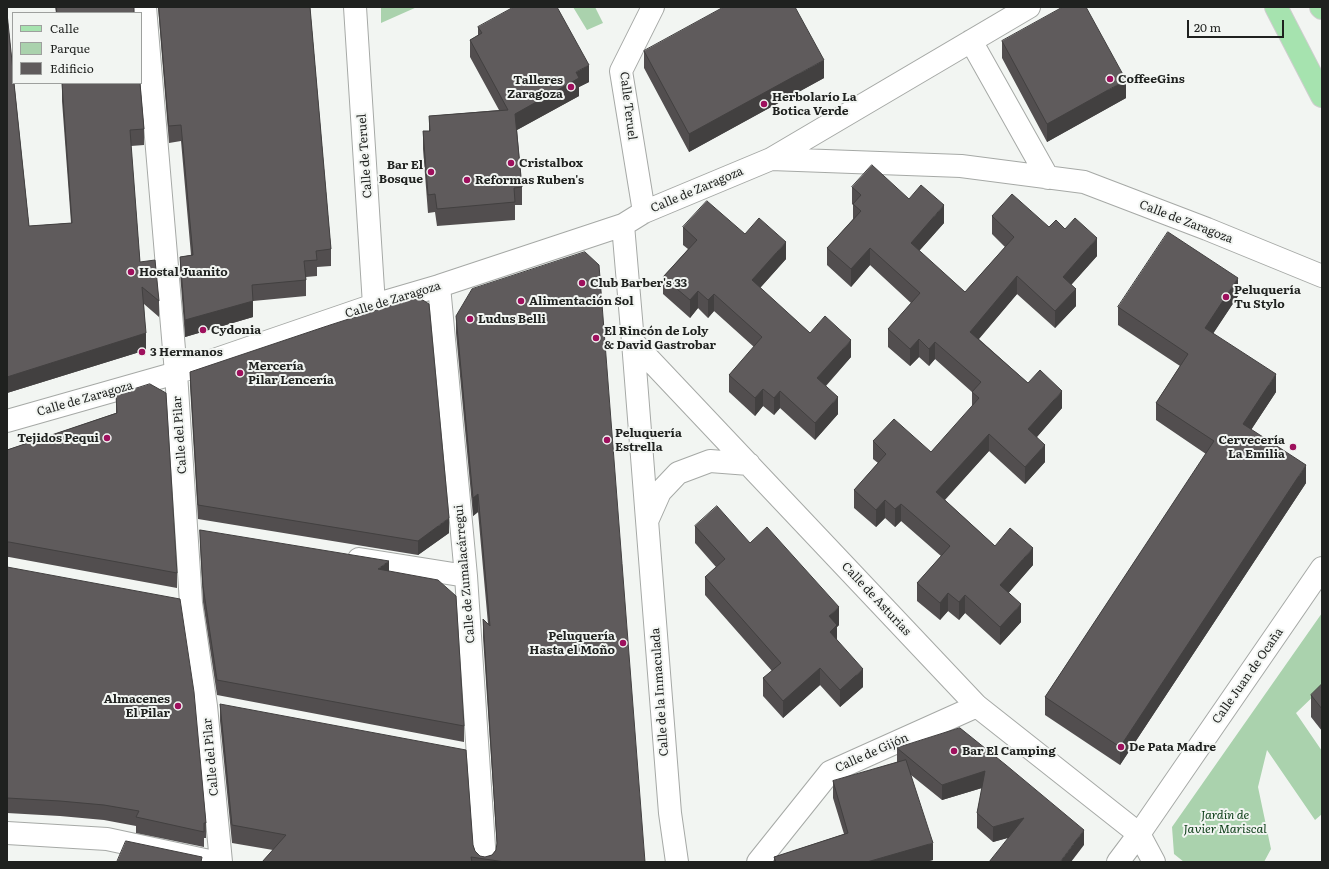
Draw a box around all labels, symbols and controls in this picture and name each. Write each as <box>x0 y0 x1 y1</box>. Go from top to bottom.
legend <box>12 12 142 84</box>
scale bar <box>1189 12 1286 38</box>
text: 20 m <box>1194 18 1221 36</box>
text: Calle <box>50 19 79 37</box>
text: Parque <box>50 39 90 57</box>
text: Edificio <box>50 59 94 77</box>
street label: Calle Teruel <box>617 71 639 141</box>
place label: CoffeeGins <box>1118 72 1185 86</box>
place label: Talleres Zaragoza <box>507 73 563 101</box>
marker: CoffeeGins <box>1105 74 1115 84</box>
marker: Talleres Zaragoza <box>566 82 576 92</box>
place label: Herbolarío La Botica Verde <box>772 90 857 118</box>
marker: Herbolarío La Botica Verde <box>759 99 769 109</box>
street label: Calle de Teruel <box>355 113 375 199</box>
place label: Cristalbox <box>519 156 583 170</box>
place label: Bar El Bosque <box>379 158 423 186</box>
marker: Cristalbox <box>506 158 516 168</box>
street label: Calle de Zaragoza <box>649 164 745 216</box>
marker: Bar El Bosque <box>426 167 436 177</box>
place label: Reformas Ruben's <box>475 173 584 187</box>
marker: Reformas Ruben's <box>462 175 472 185</box>
street label: Calle de Zaragoza <box>1137 197 1235 247</box>
place label: Hostal Juanito <box>139 265 228 279</box>
marker: Hostal Juanito <box>126 267 136 277</box>
place label: Club Barber's 33 <box>590 276 687 290</box>
marker: Club Barber's 33 <box>577 278 587 288</box>
street label: Calle de Zaragoza <box>343 279 443 321</box>
place label: Peluquería Tu Stylo <box>1234 283 1301 311</box>
marker: Peluquería Tu Stylo <box>1221 292 1231 302</box>
place label: Alimentación Sol <box>529 294 633 308</box>
marker: Alimentación Sol <box>516 296 526 306</box>
place label: Ludus Belli <box>478 312 546 326</box>
marker: Ludus Belli <box>465 314 475 324</box>
place label: Cydonia <box>211 323 261 337</box>
place label: El Rincón de Loly & David Gastrobar <box>604 324 716 352</box>
marker: Cydonia <box>198 325 208 335</box>
marker: El Rincón de Loly & David Gastrobar <box>591 333 601 343</box>
place label: 3 Hermanos <box>150 345 223 359</box>
marker: 3 Hermanos <box>137 347 147 357</box>
place label: Mercería Pilar Lencería <box>248 359 334 387</box>
marker: Mercería Pilar Lencería <box>235 368 245 378</box>
street label: Calle de Zaragoza <box>35 378 135 420</box>
street label: Calle del Pilar <box>170 395 190 475</box>
place label: Peluquería Estrella <box>615 426 682 454</box>
place label: Tejidos Pequi <box>17 431 99 445</box>
marker: Tejidos Pequi <box>102 433 112 443</box>
place label: Cervecería La Emilia <box>1218 433 1285 461</box>
marker: Peluquería Estrella <box>602 435 612 445</box>
marker: Cervecería La Emilia <box>1288 442 1298 452</box>
street label: Calle de Zumalacárregui <box>452 504 478 644</box>
street label: Calle de Asturias <box>838 559 914 639</box>
street label: Calle Juan de Ocaña <box>1210 625 1286 727</box>
street label: Calle de la Inmaculada <box>648 627 672 757</box>
place label: Peluquería Hasta el Moño <box>529 629 615 657</box>
marker: Peluquería Hasta el Moño <box>618 638 628 648</box>
place label: Almacenes El Pilar <box>104 692 170 720</box>
marker: Almacenes El Pilar <box>173 701 183 711</box>
street label: Calle del Pilar <box>200 717 222 797</box>
street label: Calle de Gijón <box>833 730 911 776</box>
place label: De Pata Madre <box>1129 740 1216 754</box>
marker: De Pata Madre <box>1116 742 1126 752</box>
place label: Bar El Camping <box>962 744 1056 758</box>
marker: Bar El Camping <box>949 746 959 756</box>
park label: Jardín de Javier Mariscal <box>1183 808 1267 836</box>

